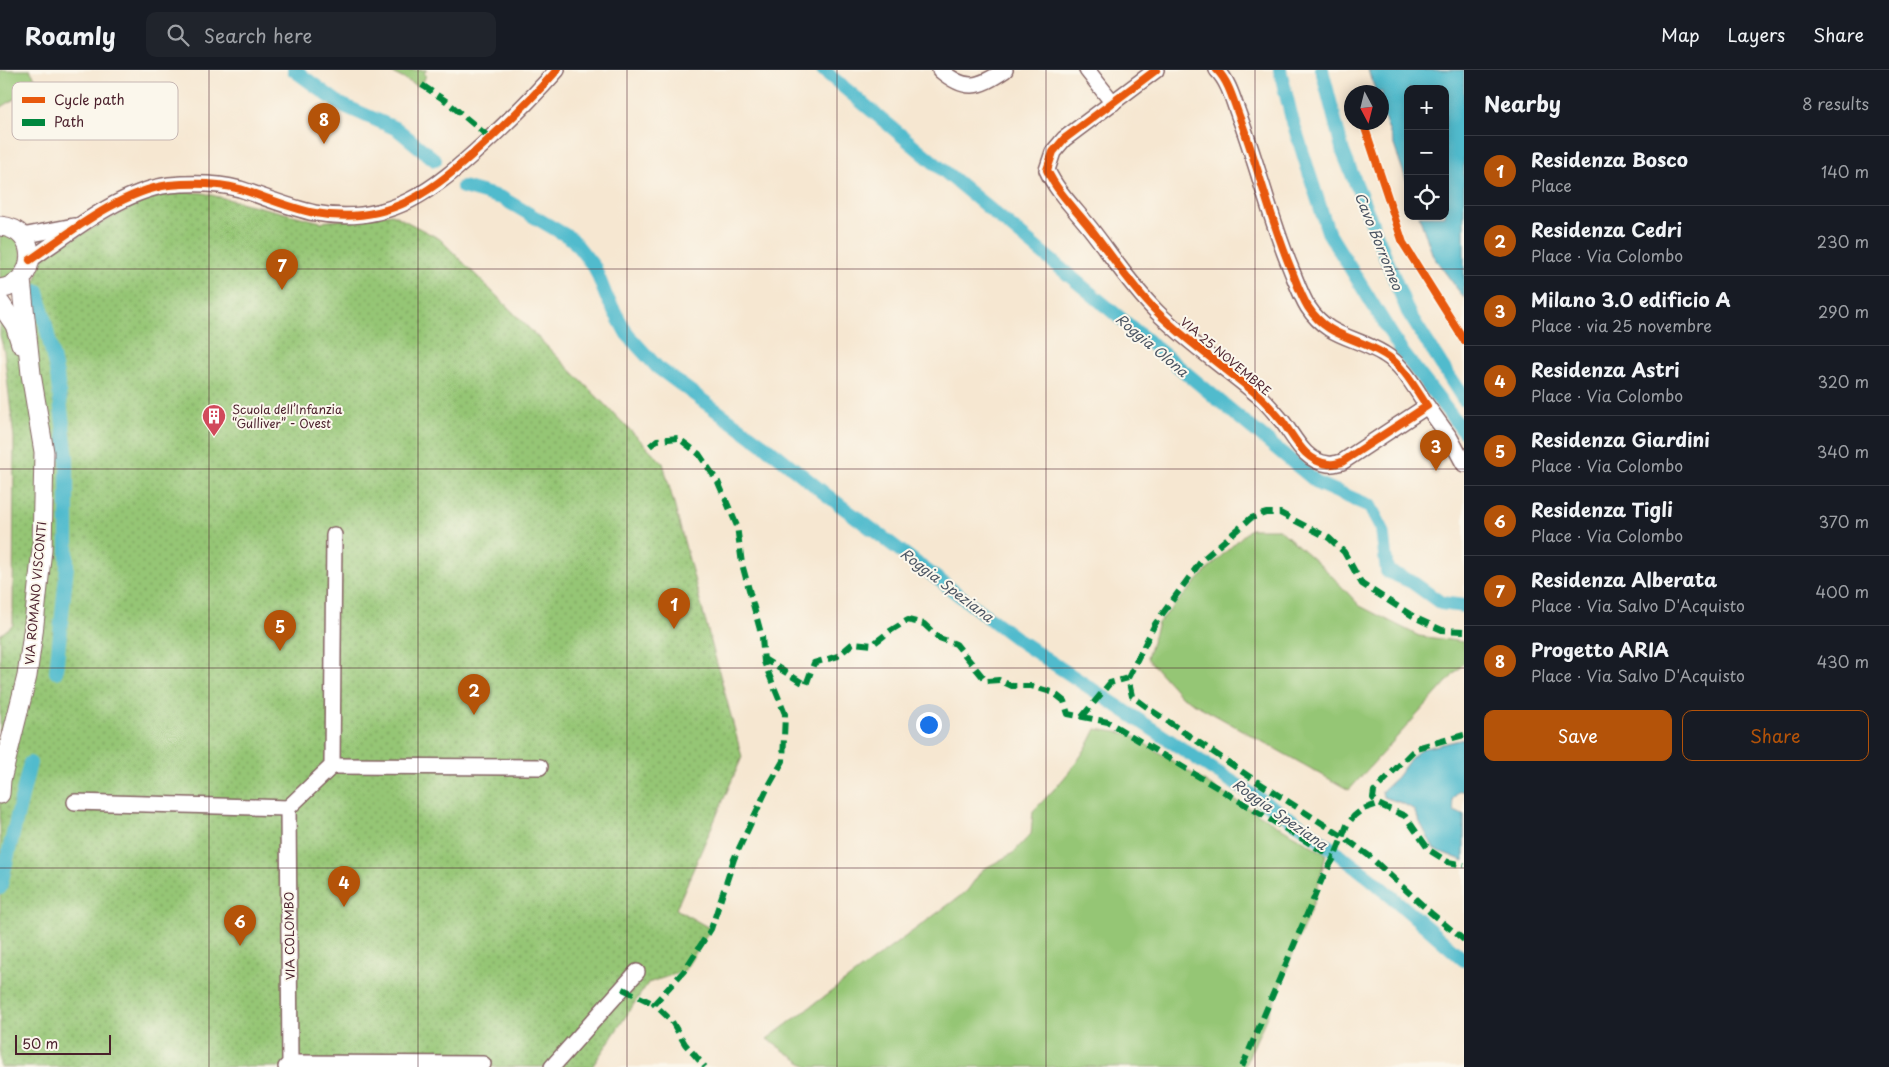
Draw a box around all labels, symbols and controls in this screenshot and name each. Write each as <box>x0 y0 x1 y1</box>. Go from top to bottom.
search box <box>146 12 496 57</box>
text: Roamly <box>25 17 116 53</box>
icon: search <box>164 21 192 49</box>
text: Search here <box>204 21 312 49</box>
text: Map <box>1661 21 1700 48</box>
text: Layers <box>1728 21 1785 48</box>
text: Share <box>1813 21 1864 48</box>
legend <box>12 82 178 140</box>
north arrow <box>1344 85 1389 130</box>
map controls <box>1404 85 1449 220</box>
button: + <box>1404 85 1449 130</box>
text: Nearby <box>1484 87 1561 119</box>
text: Cycle path <box>54 89 125 110</box>
text: 8 results <box>1802 91 1869 115</box>
pin: 8 <box>308 103 340 144</box>
text: Path <box>54 111 84 132</box>
button: − <box>1404 130 1449 175</box>
text: Residenza Bosco <box>1531 145 1688 173</box>
text: 1 <box>1496 159 1504 183</box>
text: 140 m <box>1821 159 1869 183</box>
text: Place <box>1531 173 1572 197</box>
button: locate <box>1404 175 1449 220</box>
water label: Cavo Borromeo <box>1350 189 1409 294</box>
text: Residenza Cedri <box>1531 215 1682 243</box>
text: 2 <box>1494 229 1506 253</box>
text: 230 m <box>1817 229 1869 253</box>
text: Place · Via Colombo <box>1531 243 1683 267</box>
pin: 7 <box>266 249 298 290</box>
text: Milano 3.0 edificio A <box>1531 285 1731 313</box>
text: 3 <box>1495 299 1505 323</box>
text: 290 m <box>1818 299 1869 323</box>
water label: Roggia Olona <box>1111 308 1194 382</box>
street label: VIA 25 NOVEMBRE <box>1177 313 1275 399</box>
text: Place · via 25 novembre <box>1531 313 1712 337</box>
text: Residenza Astri <box>1531 355 1680 383</box>
text: 4 <box>1495 369 1505 393</box>
text: 320 m <box>1818 369 1869 393</box>
text: Place · Via Colombo <box>1531 383 1683 407</box>
place label: Scuola dell’Infanzia “Gulliver” - Ovest <box>232 400 343 432</box>
building icon: Scuola dell’Infanzia “Gulliver” - Ovest <box>201 403 227 437</box>
text: Residenza Giardini <box>1531 425 1710 453</box>
pin: 3 <box>1420 430 1452 471</box>
text: 5 <box>1495 439 1505 463</box>
text: 340 m <box>1817 439 1869 463</box>
text: Place · Via Colombo <box>1531 453 1683 477</box>
text: Residenza Tigli <box>1531 495 1673 523</box>
text: 6 <box>1494 509 1506 533</box>
text: 370 m <box>1819 509 1869 533</box>
street label: VIA ROMANO VISCONTI <box>20 521 50 665</box>
text: Place · Via Colombo <box>1531 523 1683 547</box>
water label: Roggia Speziana <box>896 543 999 628</box>
text: Residenza Alberata <box>1531 565 1717 593</box>
text: 7 <box>1495 579 1505 603</box>
text: 400 m <box>1816 579 1869 603</box>
pin: 1 <box>658 588 690 629</box>
text: Place · Via Salvo D'Acquisto <box>1531 593 1745 617</box>
pin: 5 <box>264 610 296 651</box>
text: Progetto ARIA <box>1531 635 1669 663</box>
text: 8 <box>1495 649 1505 673</box>
text: 430 m <box>1817 649 1869 673</box>
text: Place · Via Salvo D'Acquisto <box>1531 663 1745 687</box>
pin: 2 <box>458 674 490 715</box>
button: Save <box>1484 710 1672 761</box>
button: Share <box>1682 710 1869 761</box>
your location <box>916 712 942 738</box>
water label: Roggia Speziana <box>1228 773 1333 855</box>
pin: 4 <box>328 866 360 907</box>
street label: VIA COLOMBO <box>279 892 299 980</box>
pin: 6 <box>224 905 256 946</box>
scale bar <box>15 1032 111 1055</box>
text: 50 m <box>22 1033 58 1054</box>

